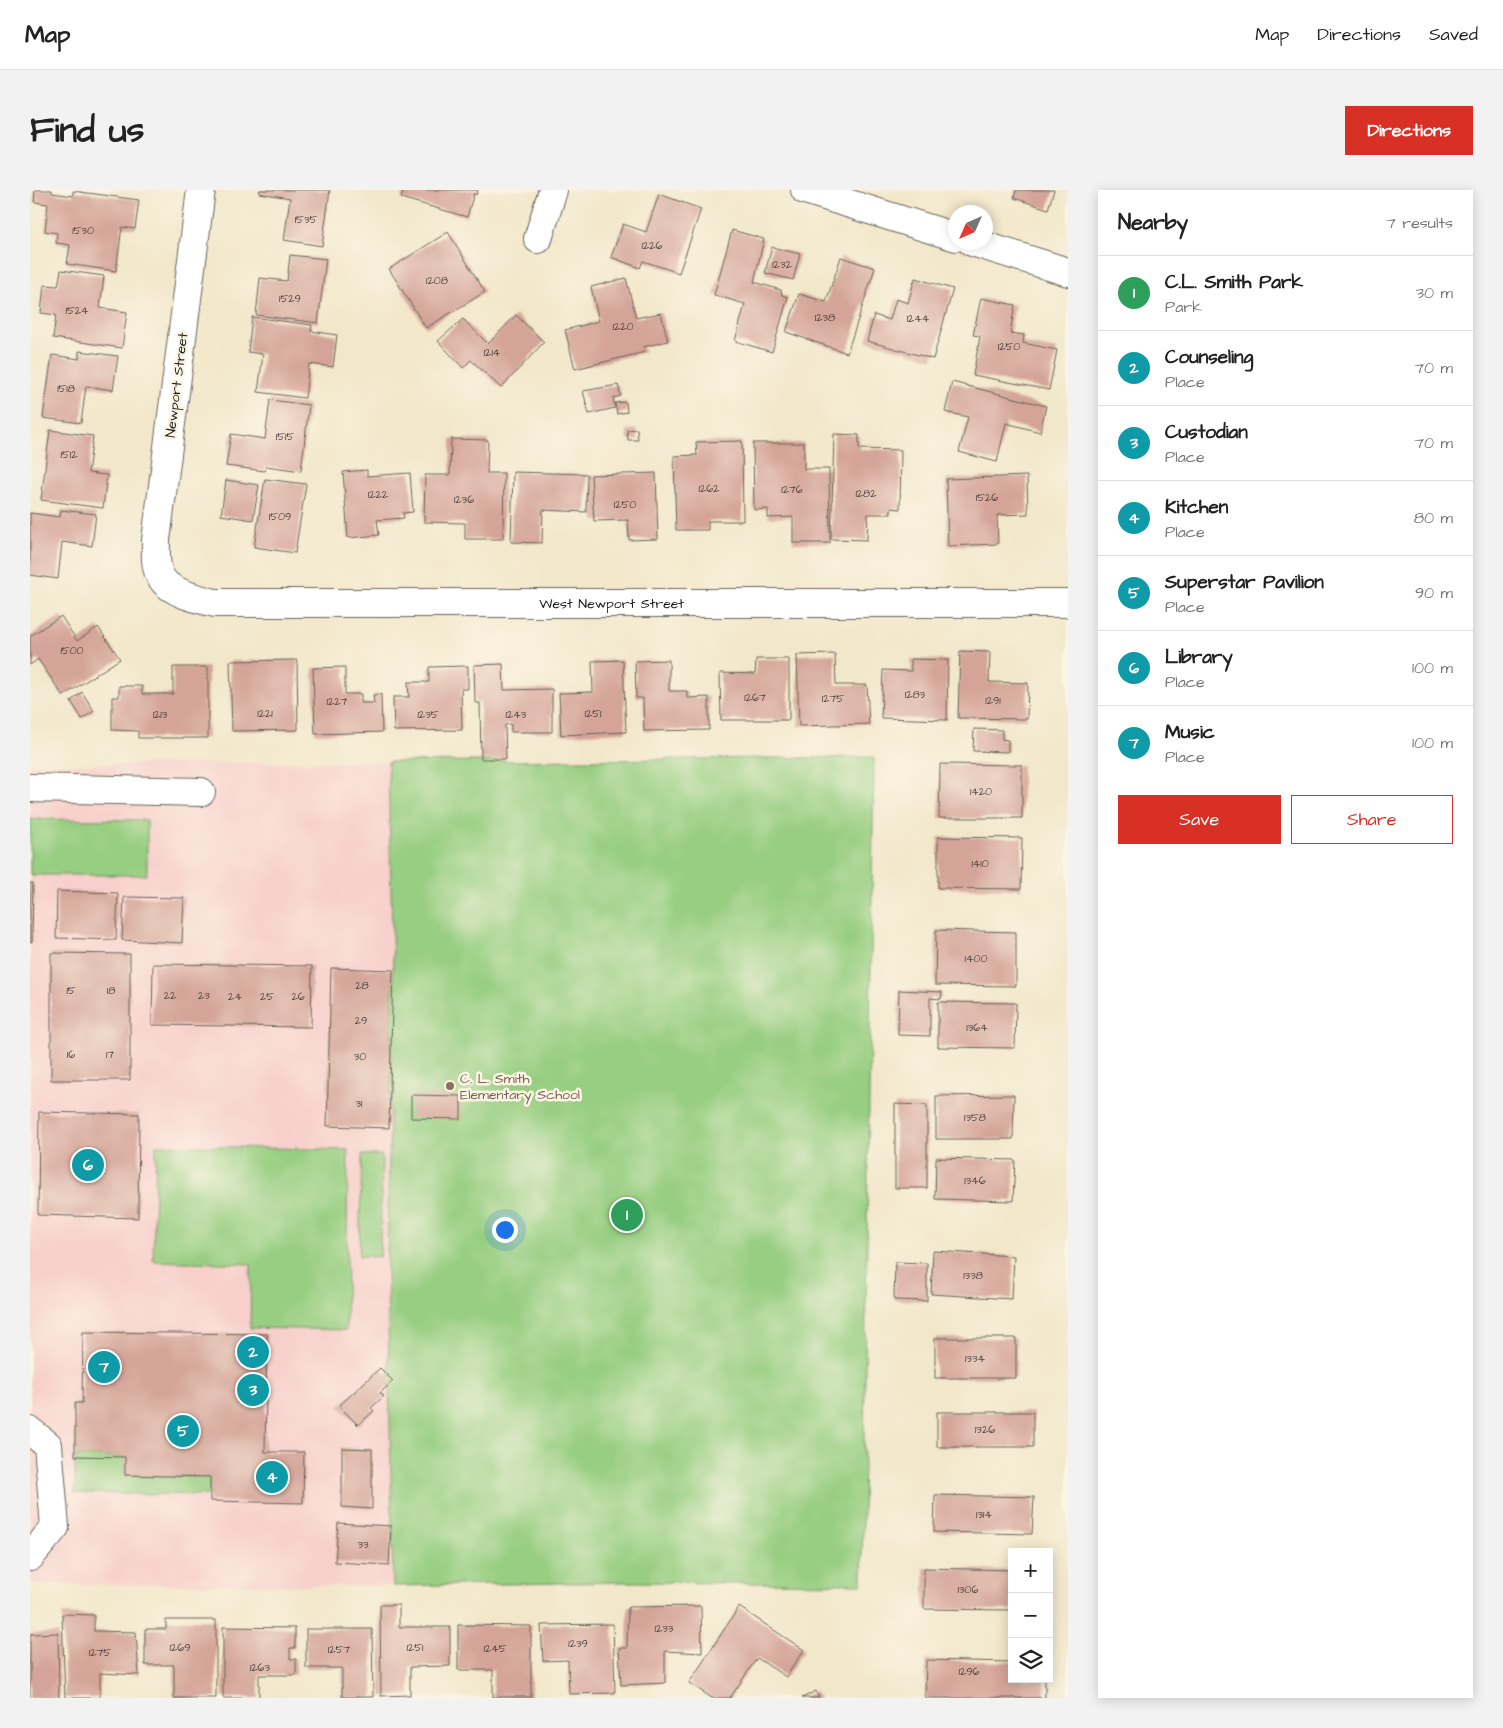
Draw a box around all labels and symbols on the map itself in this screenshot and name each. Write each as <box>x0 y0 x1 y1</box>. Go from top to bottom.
north arrow <box>948 205 993 250</box>
house number: 1535 <box>295 212 317 227</box>
house number: 1530 <box>72 223 94 238</box>
house number: 1226 <box>642 238 663 253</box>
house number: 1232 <box>772 257 793 272</box>
house number: 1208 <box>426 273 448 288</box>
house number: 1529 <box>279 291 301 306</box>
house number: 1524 <box>66 303 89 318</box>
house number: 1238 <box>815 310 835 325</box>
house number: 1244 <box>907 311 930 326</box>
house number: 1220 <box>613 319 634 334</box>
street label: Newport Street <box>161 331 193 439</box>
house number: 1250 <box>998 339 1020 354</box>
house number: 1214 <box>484 345 501 360</box>
house number: 1518 <box>57 381 75 396</box>
house number: 1515 <box>276 429 294 444</box>
house number: 1512 <box>61 447 78 462</box>
house number: 1262 <box>699 481 720 496</box>
house number: 1276 <box>781 482 803 497</box>
house number: 1282 <box>855 486 877 501</box>
house number: 1222 <box>368 487 389 502</box>
house number: 1526 <box>976 490 998 505</box>
house number: 1236 <box>454 492 474 507</box>
house number: 1250 <box>614 497 636 512</box>
house number: 1509 <box>269 509 291 524</box>
street label: West Newport Street <box>539 594 684 614</box>
house number: 1500 <box>60 643 84 658</box>
house number: 1283 <box>905 687 926 702</box>
house number: 1267 <box>744 690 766 705</box>
house number: 1275 <box>822 691 844 706</box>
house number: 1291 <box>985 693 1001 708</box>
house number: 1227 <box>327 694 348 709</box>
house number: 1221 <box>257 706 273 721</box>
house number: 1251 <box>585 706 602 721</box>
house number: 1213 <box>153 707 168 722</box>
house number: 1235 <box>417 707 439 722</box>
house number: 1243 <box>506 707 527 722</box>
house number: 1420 <box>970 784 992 799</box>
house number: 1410 <box>971 856 989 871</box>
house number: 1400 <box>965 951 987 966</box>
house number: 28 <box>355 978 369 993</box>
house number: 15 <box>66 983 76 998</box>
house number: 18 <box>107 983 115 998</box>
house number: 22 <box>164 988 177 1003</box>
house number: 23 <box>198 988 210 1003</box>
house number: 24 <box>228 989 242 1004</box>
house number: 25 <box>260 989 274 1004</box>
house number: 26 <box>291 989 305 1004</box>
house number: 29 <box>355 1013 367 1028</box>
house number: 1364 <box>966 1020 988 1035</box>
house number: 16 <box>67 1047 75 1062</box>
house number: 17 <box>106 1047 114 1062</box>
house number: 30 <box>354 1049 366 1064</box>
place label: C. L. Smith Elementary School <box>460 1069 580 1105</box>
marker: C. L. Smith Elementary School <box>444 1080 456 1092</box>
house number: 31 <box>355 1096 363 1111</box>
house number: 1358 <box>964 1110 986 1125</box>
pin: 6 <box>72 1146 104 1184</box>
house number: 1346 <box>964 1173 986 1188</box>
pin: 1 <box>611 1196 643 1234</box>
your location <box>492 1217 518 1243</box>
house number: 1338 <box>963 1268 983 1283</box>
pin: 2 <box>237 1333 269 1371</box>
pin: 7 <box>88 1348 120 1386</box>
house number: 1334 <box>965 1351 986 1366</box>
pin: 3 <box>237 1371 269 1409</box>
pin: 5 <box>167 1412 199 1450</box>
house number: 1326 <box>975 1422 995 1437</box>
pin: 4 <box>256 1458 288 1496</box>
house number: 1314 <box>976 1507 992 1522</box>
house number: 33 <box>357 1537 369 1552</box>
house number: 1306 <box>958 1582 979 1597</box>
house number: 1233 <box>655 1621 674 1636</box>
house number: 1239 <box>568 1636 588 1651</box>
house number: 1269 <box>170 1640 190 1655</box>
house number: 1251 <box>407 1640 424 1655</box>
house number: 1245 <box>484 1641 507 1656</box>
house number: 1257 <box>328 1642 350 1657</box>
house number: 1275 <box>89 1645 111 1660</box>
house number: 1263 <box>250 1660 270 1675</box>
house number: 1296 <box>959 1664 980 1679</box>

